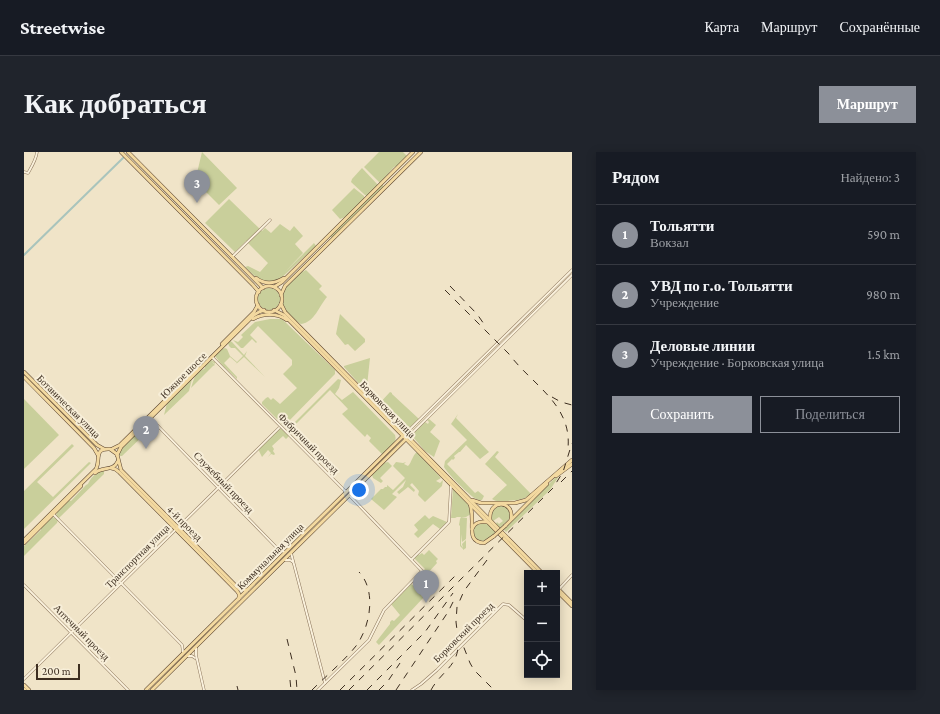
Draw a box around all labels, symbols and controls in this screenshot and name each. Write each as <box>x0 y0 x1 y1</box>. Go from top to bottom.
text: Streetwise <box>20 17 105 38</box>
text: Карта <box>704 19 739 35</box>
text: Маршрут <box>761 19 817 35</box>
text: Сохранённые <box>839 19 920 35</box>
button: Маршрут <box>819 86 916 123</box>
text: Как добраться <box>24 88 207 119</box>
text: Рядом <box>612 168 660 187</box>
pin: 3 <box>184 170 210 203</box>
text: Найдено: 3 <box>840 170 900 185</box>
text: Тольятти <box>650 218 714 234</box>
text: 1 <box>623 227 627 242</box>
text: 590 m <box>867 227 900 242</box>
text: Вокзал <box>650 235 689 250</box>
text: УВД по г.о. Тольятти <box>650 278 793 294</box>
text: 2 <box>622 287 628 302</box>
text: 980 m <box>866 287 900 302</box>
text: Учреждение <box>650 295 719 310</box>
text: Деловые линии <box>650 338 755 354</box>
text: 3 <box>622 347 628 362</box>
text: 1.5 km <box>867 347 900 362</box>
street label: Южное шоссе <box>158 350 209 401</box>
text: Учреждение · Борковская улица <box>650 355 824 370</box>
street label: Ботаническая улица <box>35 373 103 441</box>
street label: Борковская улица <box>358 379 418 440</box>
button: Сохранить <box>612 396 752 433</box>
button: Поделиться <box>760 396 900 433</box>
street label: Фабричный проезд <box>276 411 341 476</box>
pin: 2 <box>133 416 159 449</box>
street label: Служебный проезд <box>192 449 256 515</box>
your location <box>349 480 369 500</box>
street label: 4-й проезд <box>165 504 204 543</box>
street label: Коммунальная улица <box>235 521 306 592</box>
street label: Транспортная улица <box>103 522 172 590</box>
pin: 1 <box>413 570 439 603</box>
map controls <box>524 570 560 678</box>
button: + <box>524 570 560 606</box>
street label: Борковский проезд <box>431 600 496 665</box>
street label: Аптечный проезд <box>51 602 112 663</box>
button: − <box>524 606 560 642</box>
button: locate <box>524 642 560 678</box>
scale bar <box>36 662 80 681</box>
text: 200 m <box>42 665 71 677</box>

